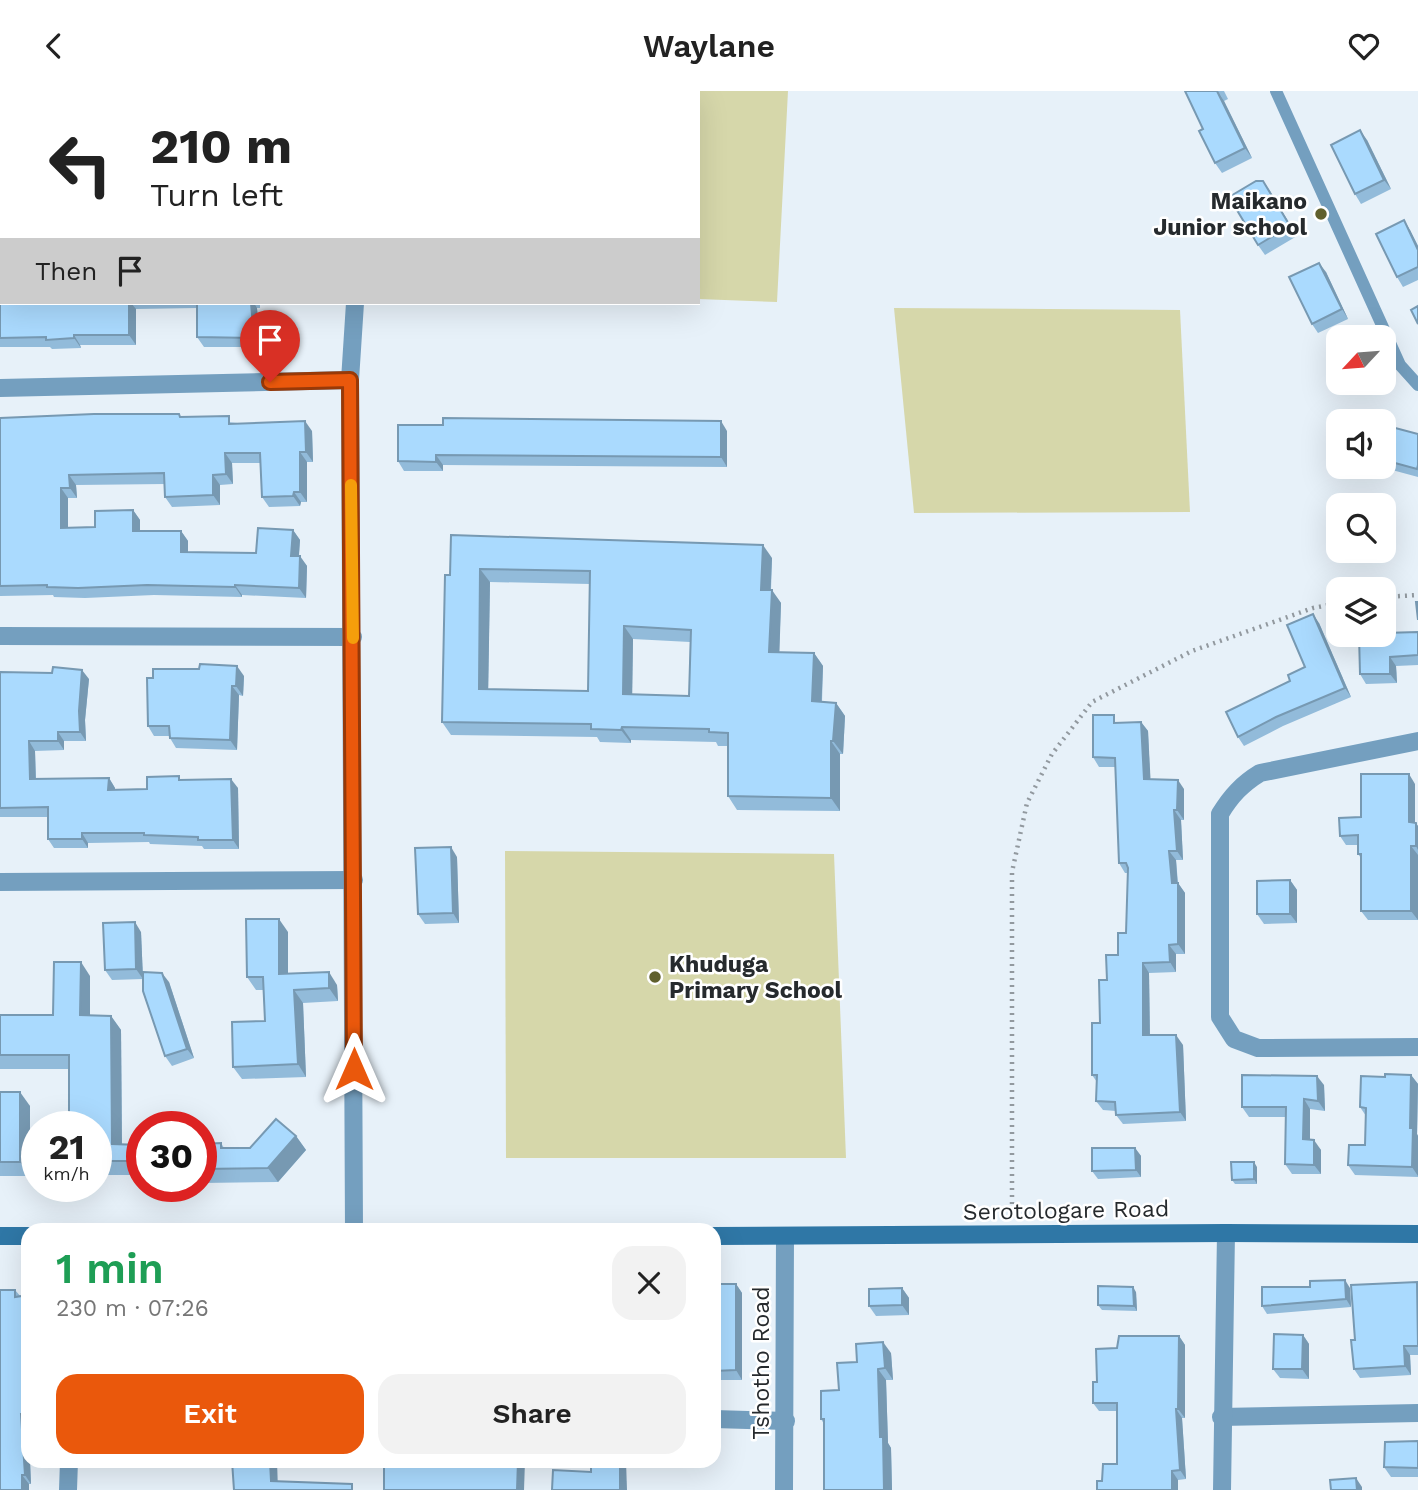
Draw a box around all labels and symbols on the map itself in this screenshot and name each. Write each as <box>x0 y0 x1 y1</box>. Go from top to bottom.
place label: Maikano Junior school <box>1153 188 1307 241</box>
marker: Maikano Junior school <box>1313 206 1329 222</box>
pin <box>240 310 300 382</box>
north arrow <box>1326 325 1396 395</box>
place label: Khuduga Primary School <box>669 951 843 1004</box>
marker: Khuduga Primary School <box>647 969 663 985</box>
position arrow <box>317 1032 391 1106</box>
speed limit sign: 30 <box>126 1111 217 1202</box>
street label: Serotologare Road <box>963 1195 1169 1226</box>
street label: Tshotho Road <box>748 1286 775 1440</box>

